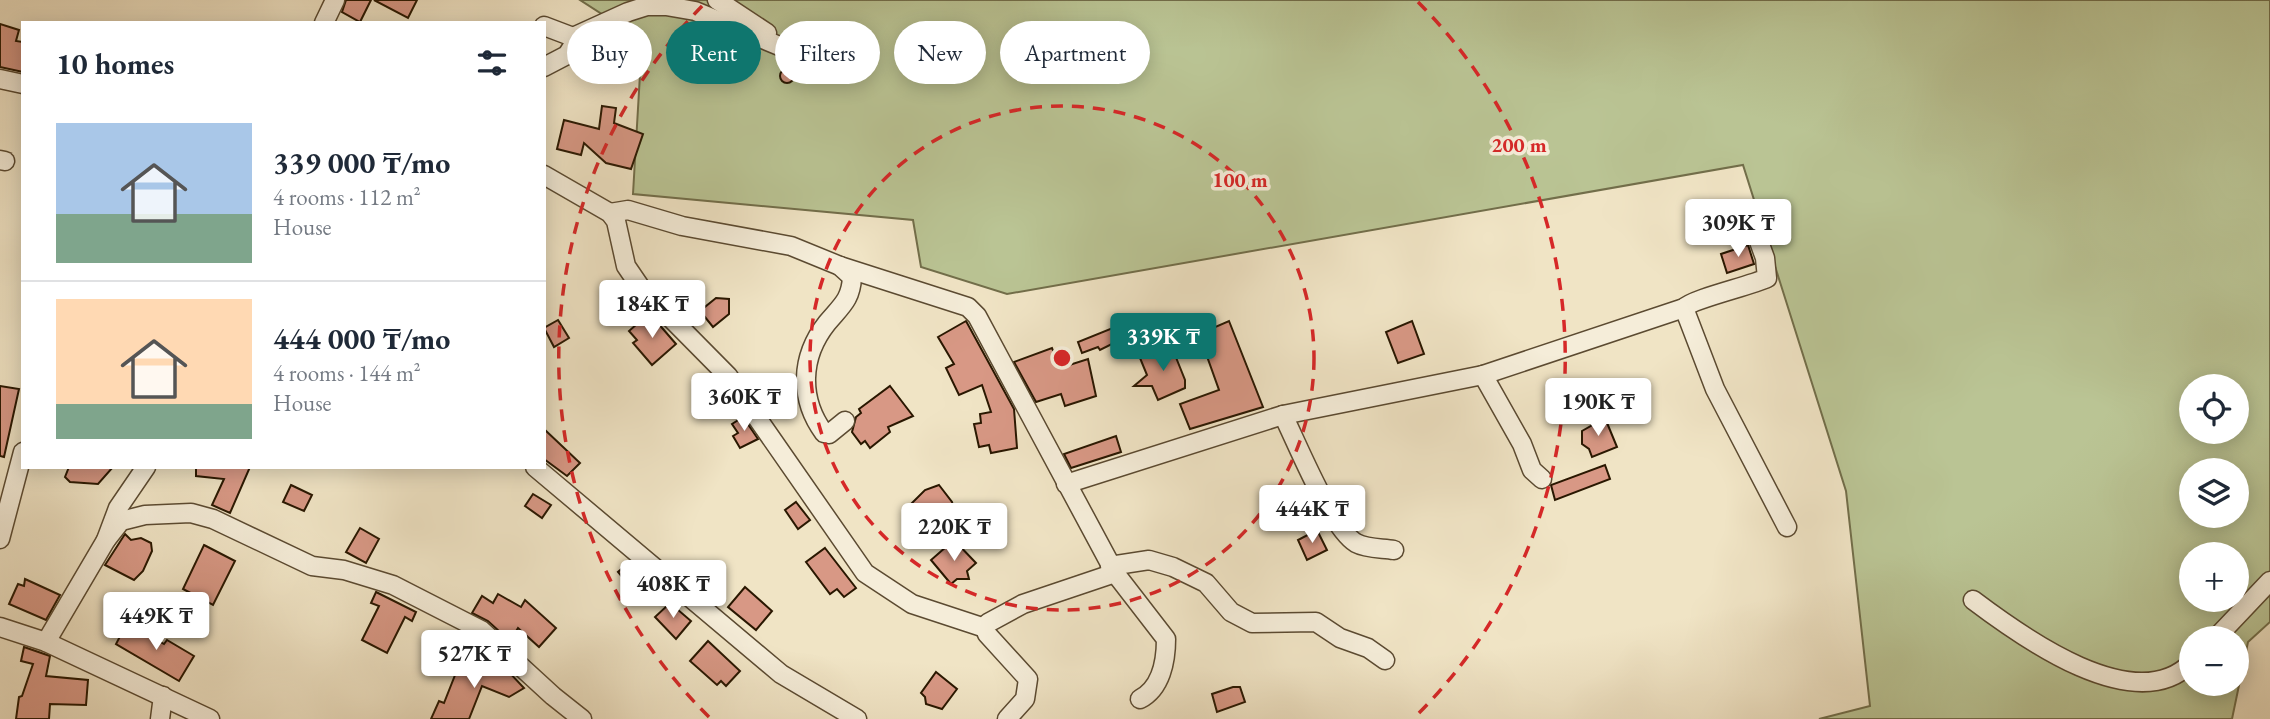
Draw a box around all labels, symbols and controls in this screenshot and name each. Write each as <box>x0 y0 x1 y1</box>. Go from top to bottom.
chip: Buy <box>567 21 652 84</box>
chip: Rent <box>666 21 761 84</box>
chip: Filters <box>775 21 880 84</box>
chip: New <box>894 21 986 84</box>
chip: Apartment <box>1000 21 1150 84</box>
text: 10 homes <box>56 44 174 83</box>
icon: filters <box>473 44 511 82</box>
text: 200 m <box>1491 131 1547 158</box>
text: 339 000 ₸/mo <box>273 143 450 182</box>
icon: home <box>112 151 196 235</box>
text: 100 m <box>1212 166 1268 193</box>
text: 4 rooms · 112 m² <box>273 182 421 212</box>
pin: 309K ₸ <box>1681 200 1795 259</box>
text: 309K ₸ <box>1701 207 1775 237</box>
text: House <box>273 212 332 242</box>
pin: 184K ₸ <box>595 280 709 340</box>
text: 184K ₸ <box>615 288 689 318</box>
pin: 339K ₸ <box>1106 314 1220 373</box>
text: 444 000 ₸/mo <box>273 319 450 358</box>
text: 339K ₸ <box>1126 321 1200 351</box>
icon: home <box>112 327 196 411</box>
centre of rings <box>1050 346 1074 370</box>
text: 4 rooms · 144 m² <box>273 358 421 388</box>
pin: 360K ₸ <box>687 374 801 433</box>
map controls <box>2179 374 2249 696</box>
button: locate <box>2179 374 2249 444</box>
pin: 190K ₸ <box>1541 378 1655 438</box>
text: 360K ₸ <box>707 381 781 411</box>
text: 190K ₸ <box>1561 386 1635 416</box>
text: House <box>273 388 332 418</box>
button: layers <box>2179 458 2249 528</box>
pin: 444K ₸ <box>1255 486 1369 545</box>
text: 444K ₸ <box>1275 493 1349 523</box>
pin: 220K ₸ <box>897 504 1011 563</box>
text: 220K ₸ <box>917 511 991 541</box>
button: + <box>2179 542 2249 612</box>
pin: 408K ₸ <box>616 560 730 620</box>
text: 408K ₸ <box>636 568 710 598</box>
pin: 449K ₸ <box>99 592 213 652</box>
text: 449K ₸ <box>119 600 193 630</box>
button: − <box>2179 626 2249 696</box>
pin: 527K ₸ <box>417 630 531 690</box>
text: 527K ₸ <box>437 638 511 668</box>

